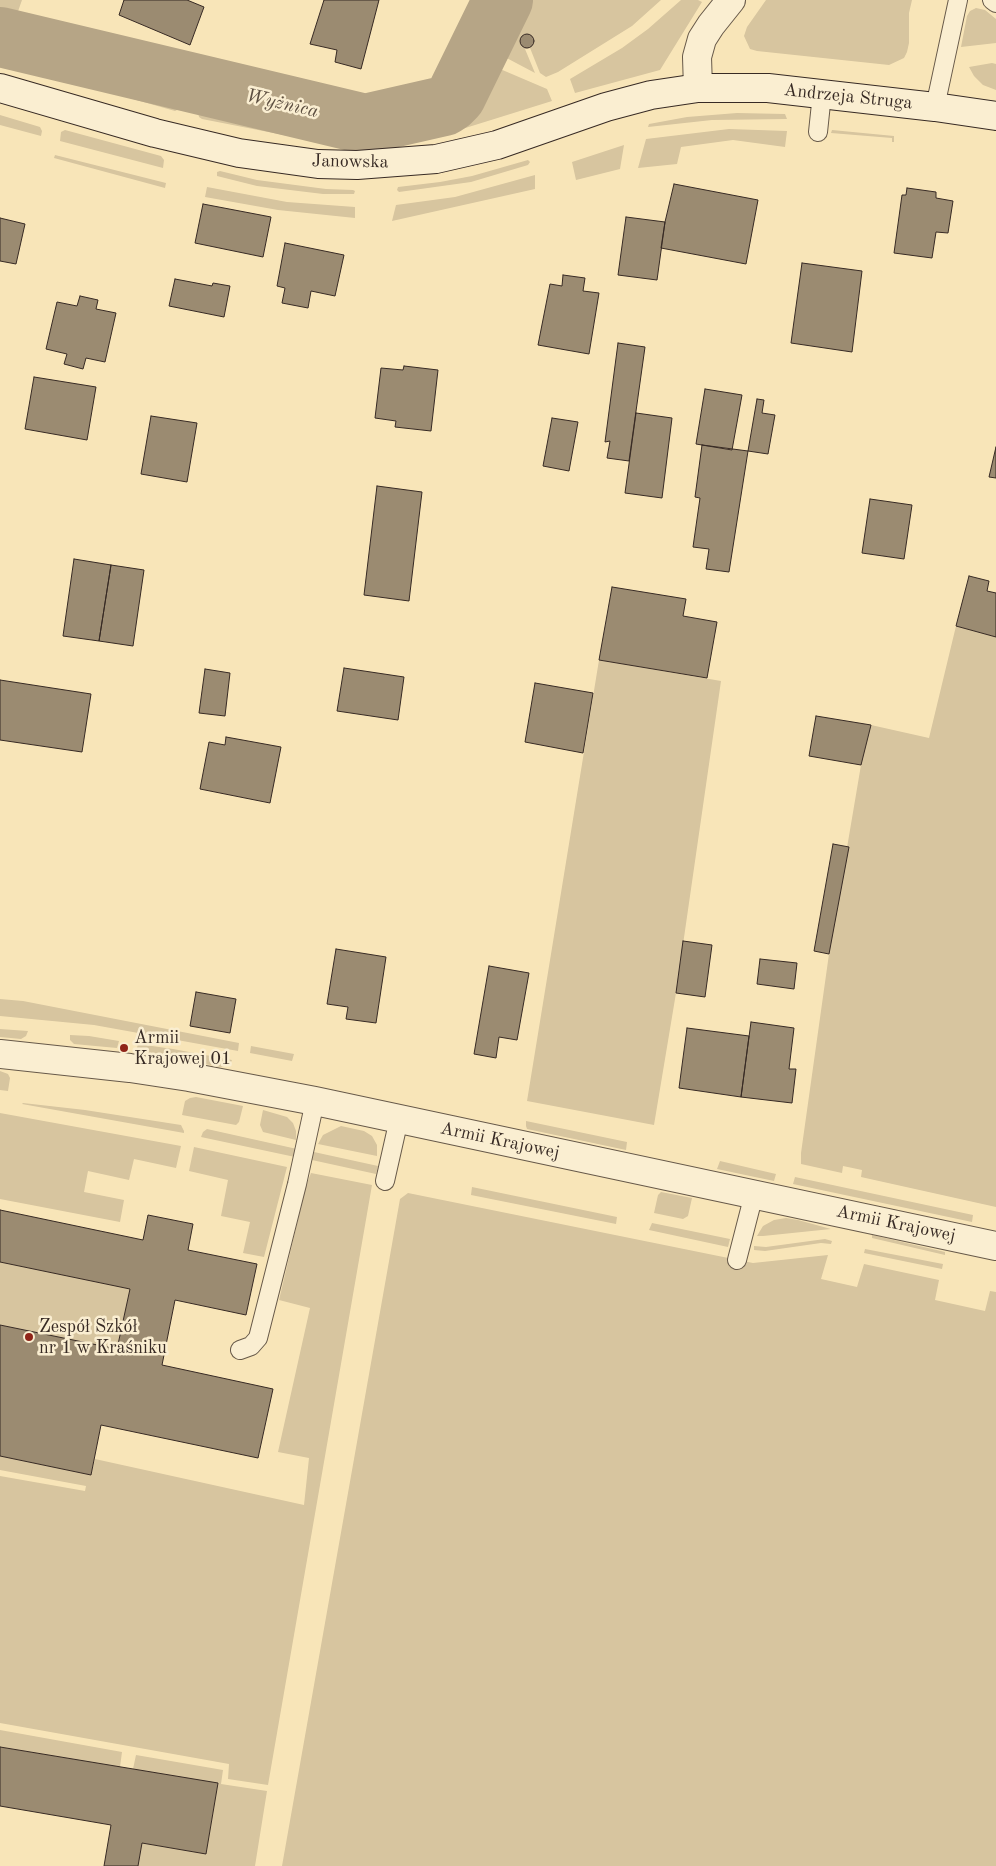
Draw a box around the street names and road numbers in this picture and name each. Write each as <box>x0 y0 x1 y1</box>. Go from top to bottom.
street label: Andrzeja Struga <box>783 80 913 114</box>
street label: Janowska <box>311 151 389 173</box>
street label: Armii Krajowej <box>438 1118 562 1164</box>
street label: Armii Krajowej <box>834 1201 958 1247</box>

